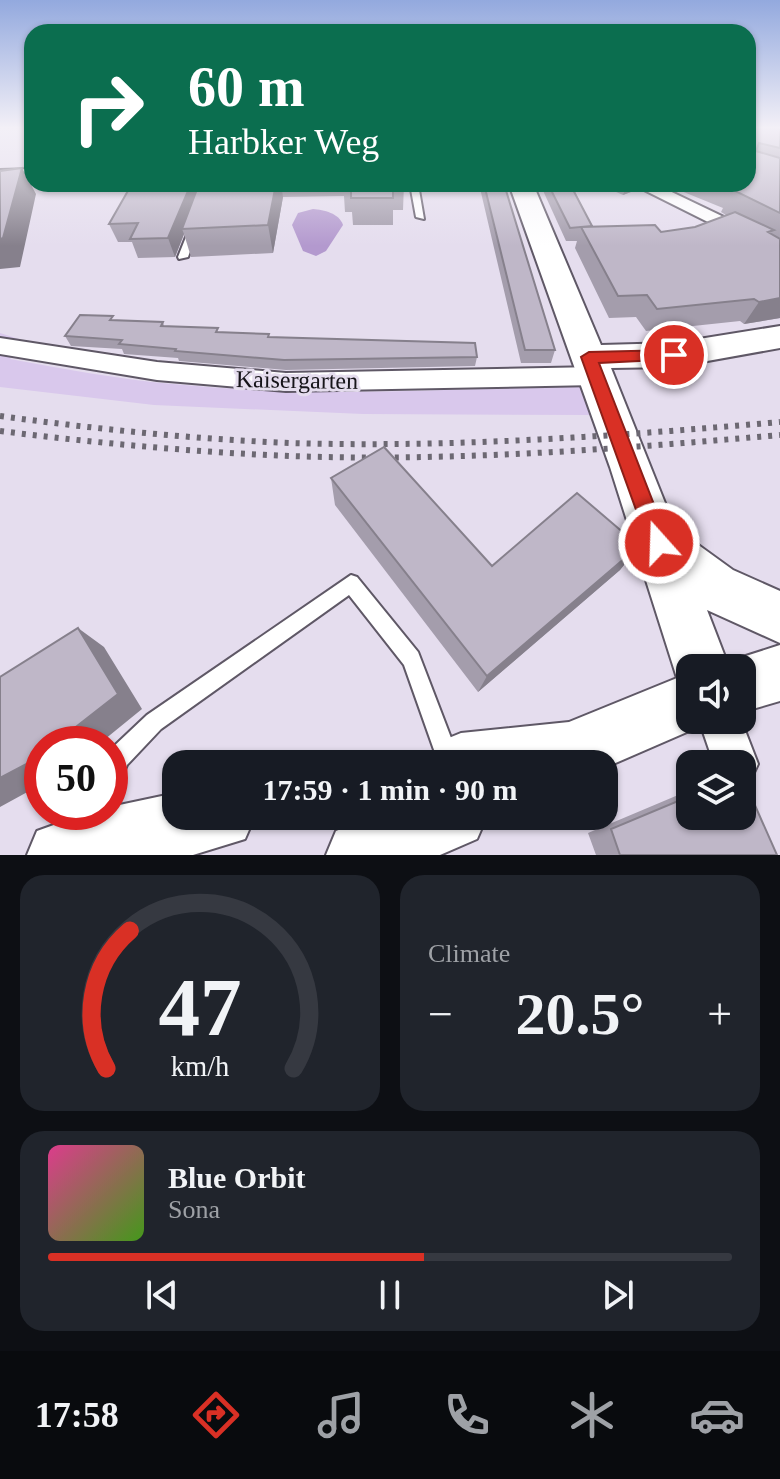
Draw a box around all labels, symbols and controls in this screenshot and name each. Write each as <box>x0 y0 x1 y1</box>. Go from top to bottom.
icon: right <box>56 56 160 160</box>
text: 60 m <box>188 56 305 118</box>
text: Harbker Weg <box>188 122 379 162</box>
pin <box>640 321 708 389</box>
icon: arrive <box>652 333 696 377</box>
street label: Kaisergarten <box>236 366 358 394</box>
position arrow <box>617 501 701 585</box>
map controls <box>676 654 756 830</box>
button: sound <box>676 654 756 734</box>
speed limit sign: 50 <box>24 726 128 830</box>
button: layers <box>676 750 756 830</box>
text: 17:59 · 1 min · 90 m <box>263 773 518 806</box>
text: Climate <box>428 939 510 968</box>
text: 47 <box>158 961 242 1053</box>
text: 20.5° <box>516 981 645 1047</box>
text: − <box>428 990 453 1039</box>
text: + <box>707 990 732 1039</box>
text: km/h <box>171 1051 229 1082</box>
text: Blue Orbit <box>168 1161 306 1194</box>
text: Sona <box>168 1195 220 1224</box>
icon: previous <box>140 1273 184 1317</box>
icon: pause <box>368 1273 412 1317</box>
icon: next <box>596 1273 640 1317</box>
icon: directions <box>188 1387 244 1443</box>
icon: music <box>313 1387 369 1443</box>
icon: phone <box>439 1387 495 1443</box>
icon: climate <box>564 1387 620 1443</box>
icon: car <box>689 1387 745 1443</box>
text: 17:58 <box>35 1395 119 1435</box>

